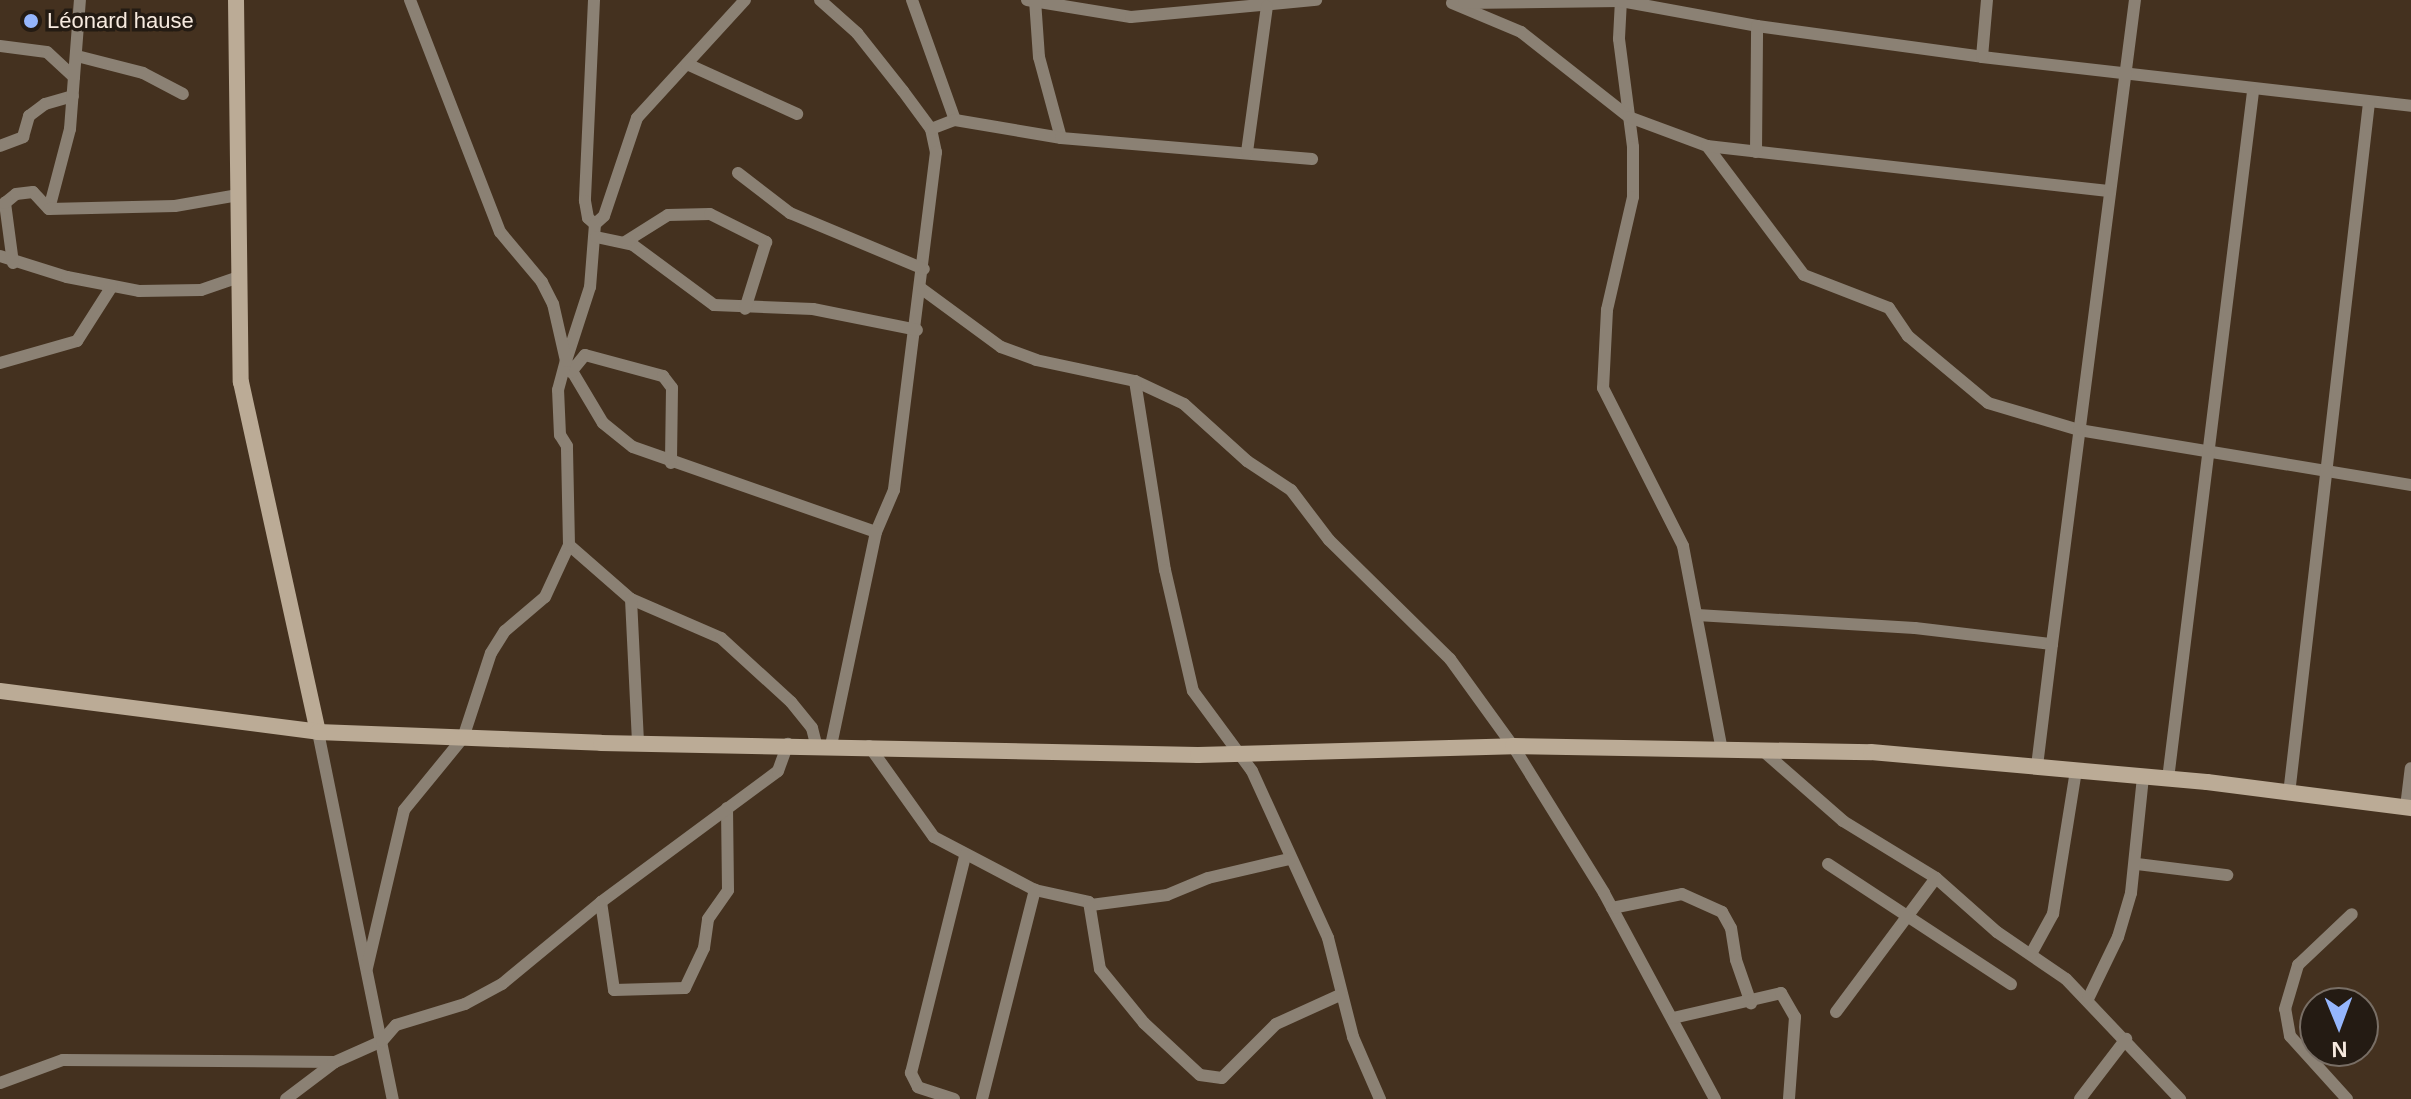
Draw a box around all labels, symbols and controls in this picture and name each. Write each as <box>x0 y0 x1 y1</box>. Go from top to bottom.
place label: Léonard hause <box>47 8 194 34</box>
marker: Léonard hause <box>22 12 40 30</box>
north arrow <box>2299 987 2379 1067</box>
text: N <box>2331 1037 2348 1062</box>

